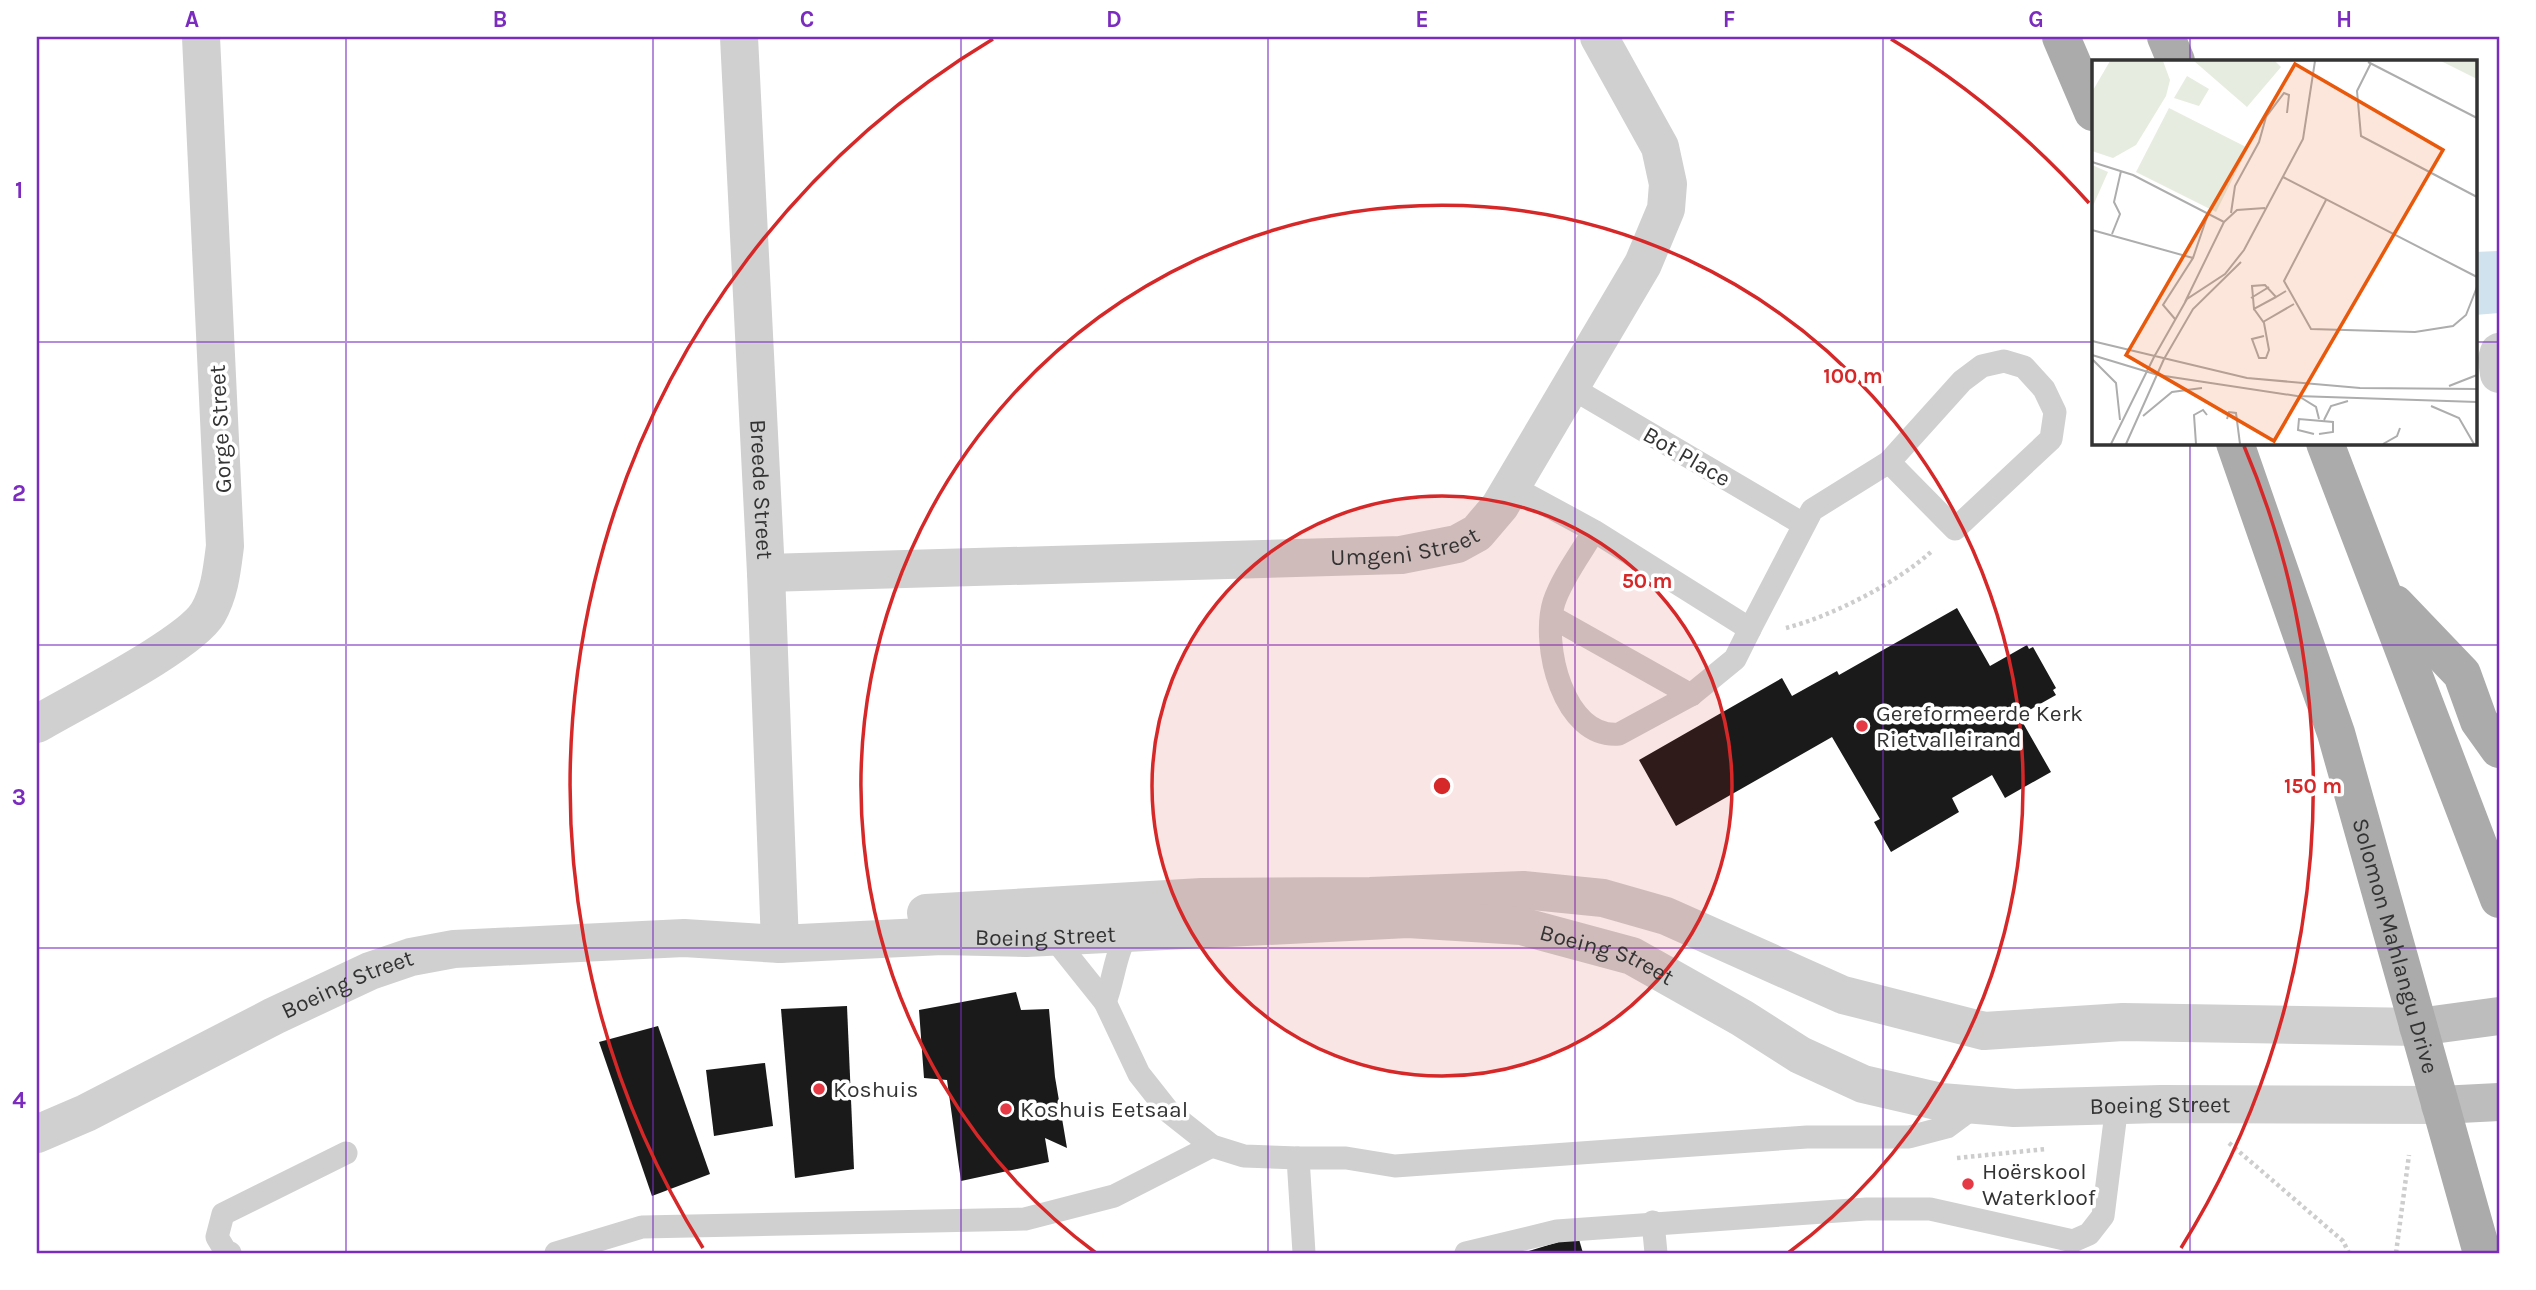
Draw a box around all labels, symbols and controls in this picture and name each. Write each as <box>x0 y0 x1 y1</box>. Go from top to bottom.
text: A <box>185 6 199 33</box>
text: B <box>493 6 507 33</box>
text: C <box>800 6 814 33</box>
text: D <box>1106 6 1122 33</box>
text: E <box>1415 6 1429 33</box>
text: F <box>1723 6 1735 33</box>
text: G <box>2028 6 2044 33</box>
text: H <box>2336 6 2352 33</box>
inset map <box>2092 60 2476 444</box>
text: 1 <box>15 177 23 204</box>
street label: Gorge Street <box>204 364 237 494</box>
text: 100 m <box>1823 364 1883 388</box>
street label: Breede Street <box>744 419 778 561</box>
street label: Bot Place <box>1638 421 1735 492</box>
text: 2 <box>12 480 26 507</box>
street label: Umgeni Street <box>1330 521 1484 571</box>
text: 50 m <box>1622 569 1672 593</box>
place label: Gereformeerde Kerk Rietvalleirand <box>1876 700 2083 753</box>
marker: Gereformeerde Kerk Rietvalleirand <box>1854 718 1870 734</box>
centre of rings <box>1430 774 1454 798</box>
text: 150 m <box>2284 774 2342 798</box>
text: 3 <box>12 784 26 811</box>
street label: Solomon Mahlangu Drive <box>2347 815 2444 1077</box>
street label: Boeing Street <box>1537 919 1679 991</box>
street label: Boeing Street <box>975 921 1117 952</box>
street label: Boeing Street <box>277 944 417 1025</box>
place label: Koshuis <box>833 1076 918 1103</box>
marker: Koshuis <box>811 1081 827 1097</box>
text: 4 <box>12 1087 26 1114</box>
street label: Boeing Street <box>2089 1091 2231 1120</box>
place label: Koshuis Eetsaal <box>1020 1096 1188 1123</box>
marker: Koshuis Eetsaal <box>998 1101 1014 1117</box>
place label: Hoërskool Waterkloof <box>1982 1158 2096 1211</box>
marker: Hoërskool Waterkloof <box>1960 1176 1976 1192</box>

